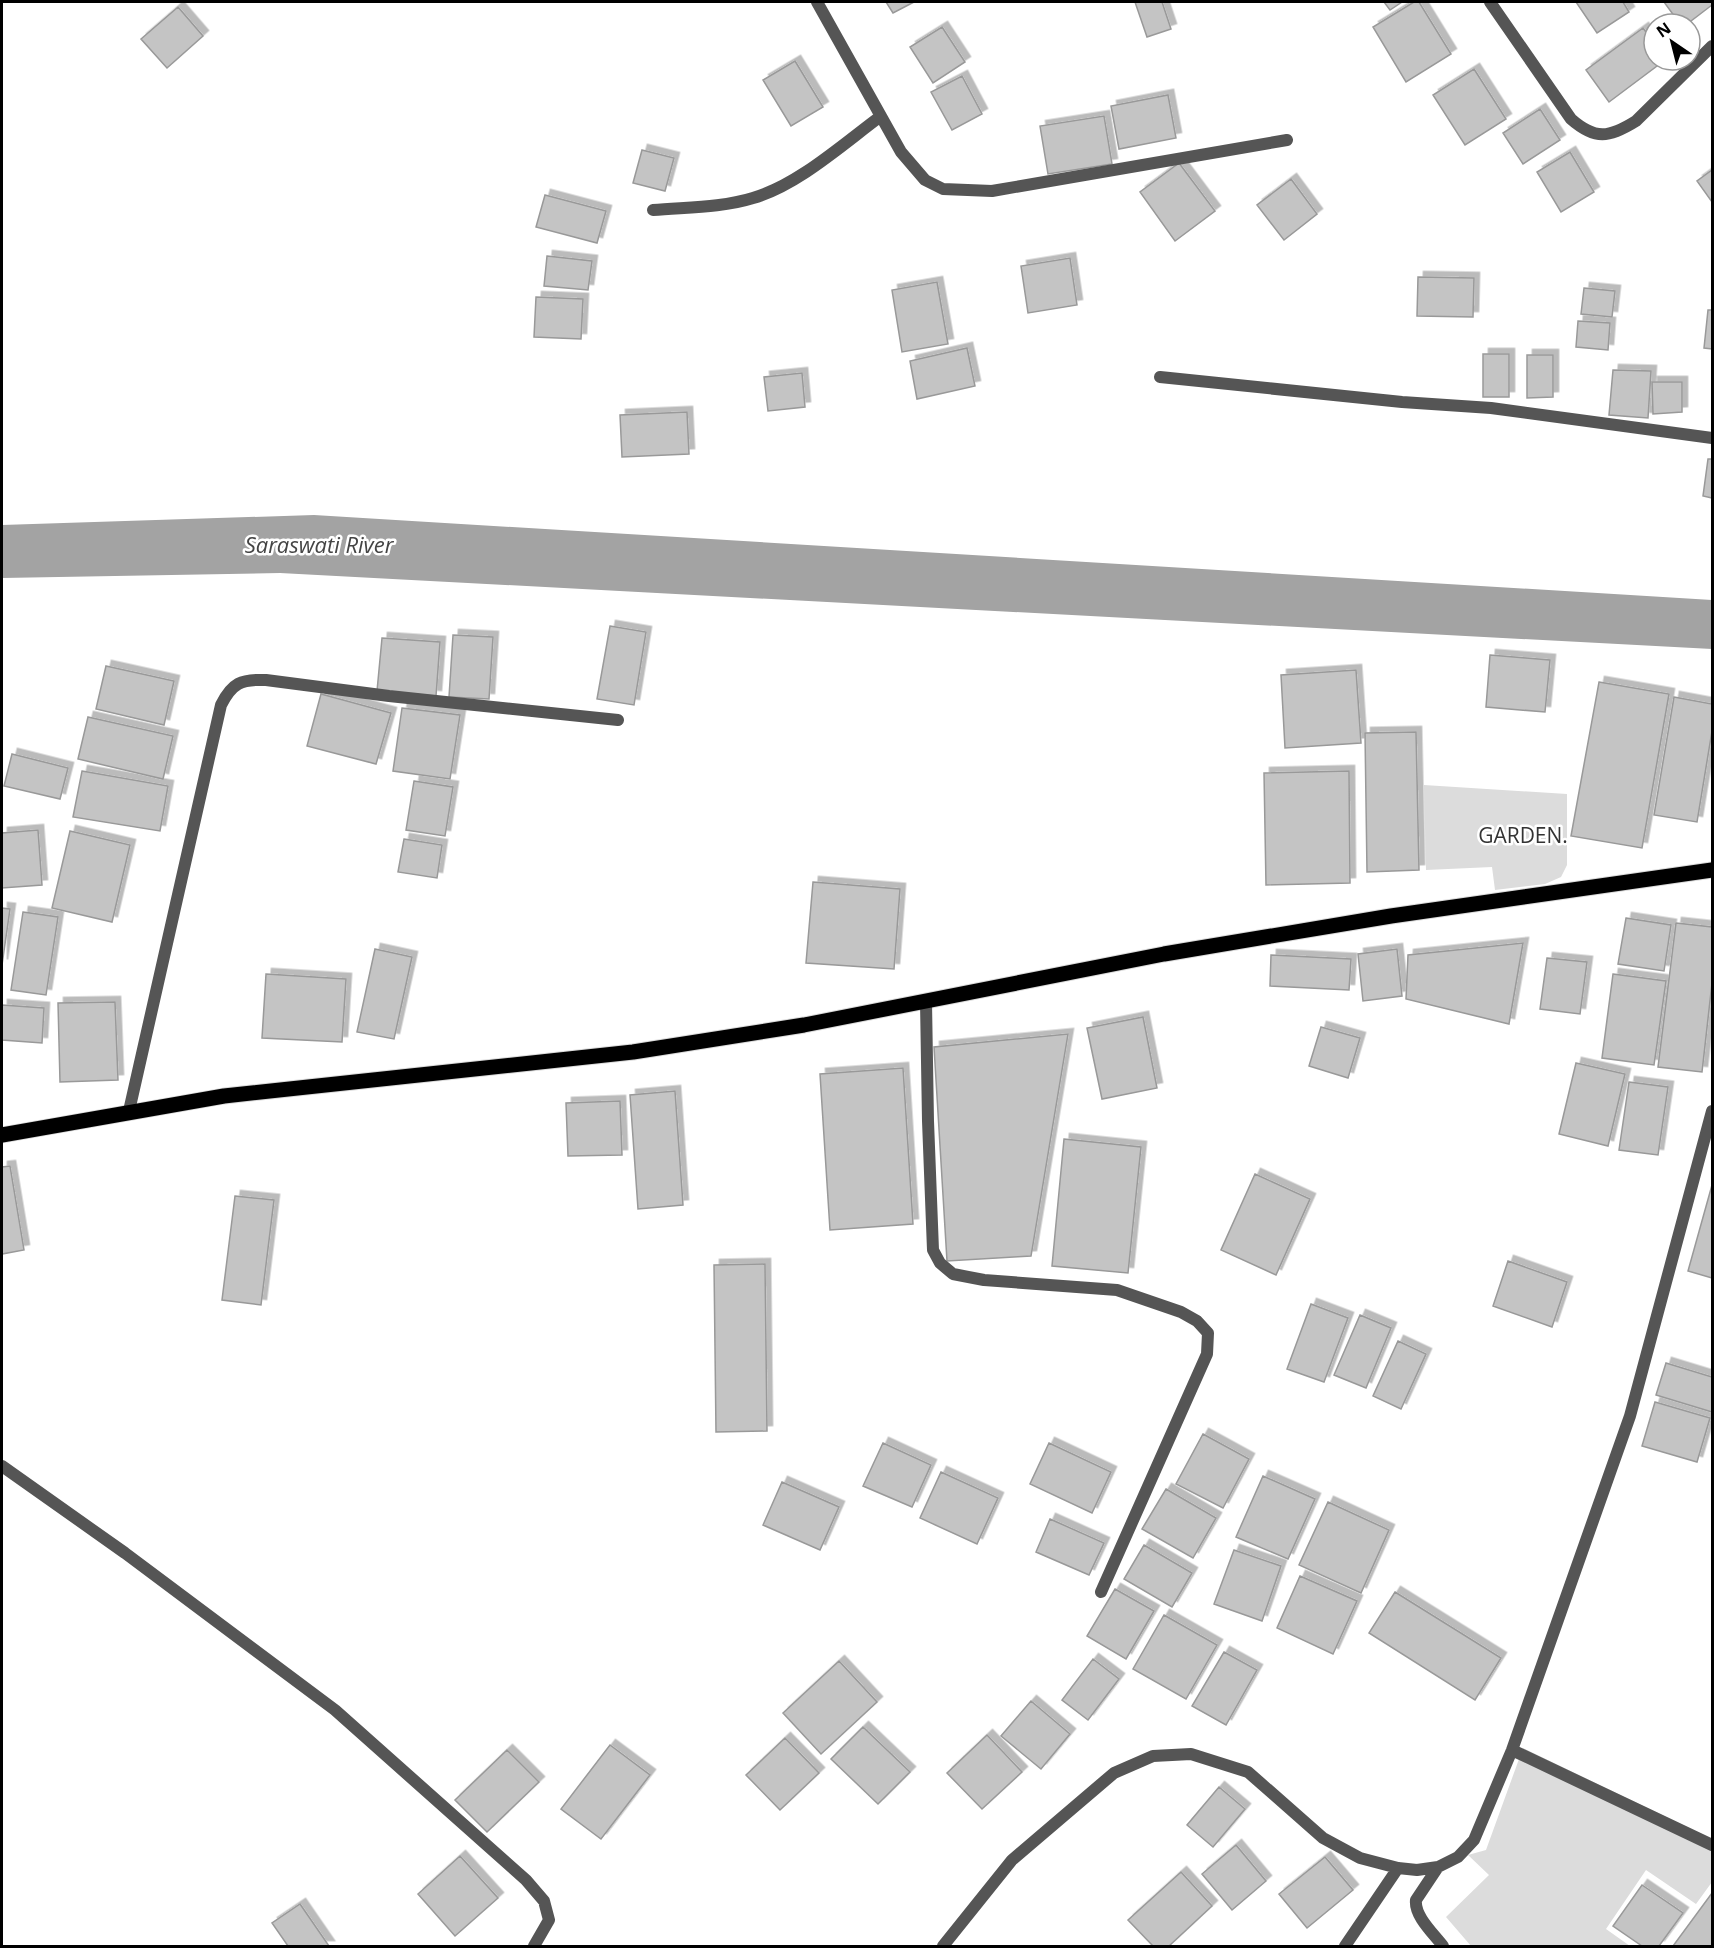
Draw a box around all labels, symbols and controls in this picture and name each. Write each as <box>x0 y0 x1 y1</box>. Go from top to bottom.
north arrow <box>1642 12 1702 72</box>
text: N <box>1652 17 1675 42</box>
water label: Saraswati River <box>245 529 395 559</box>
park label: GARDEN. <box>1478 821 1568 849</box>

